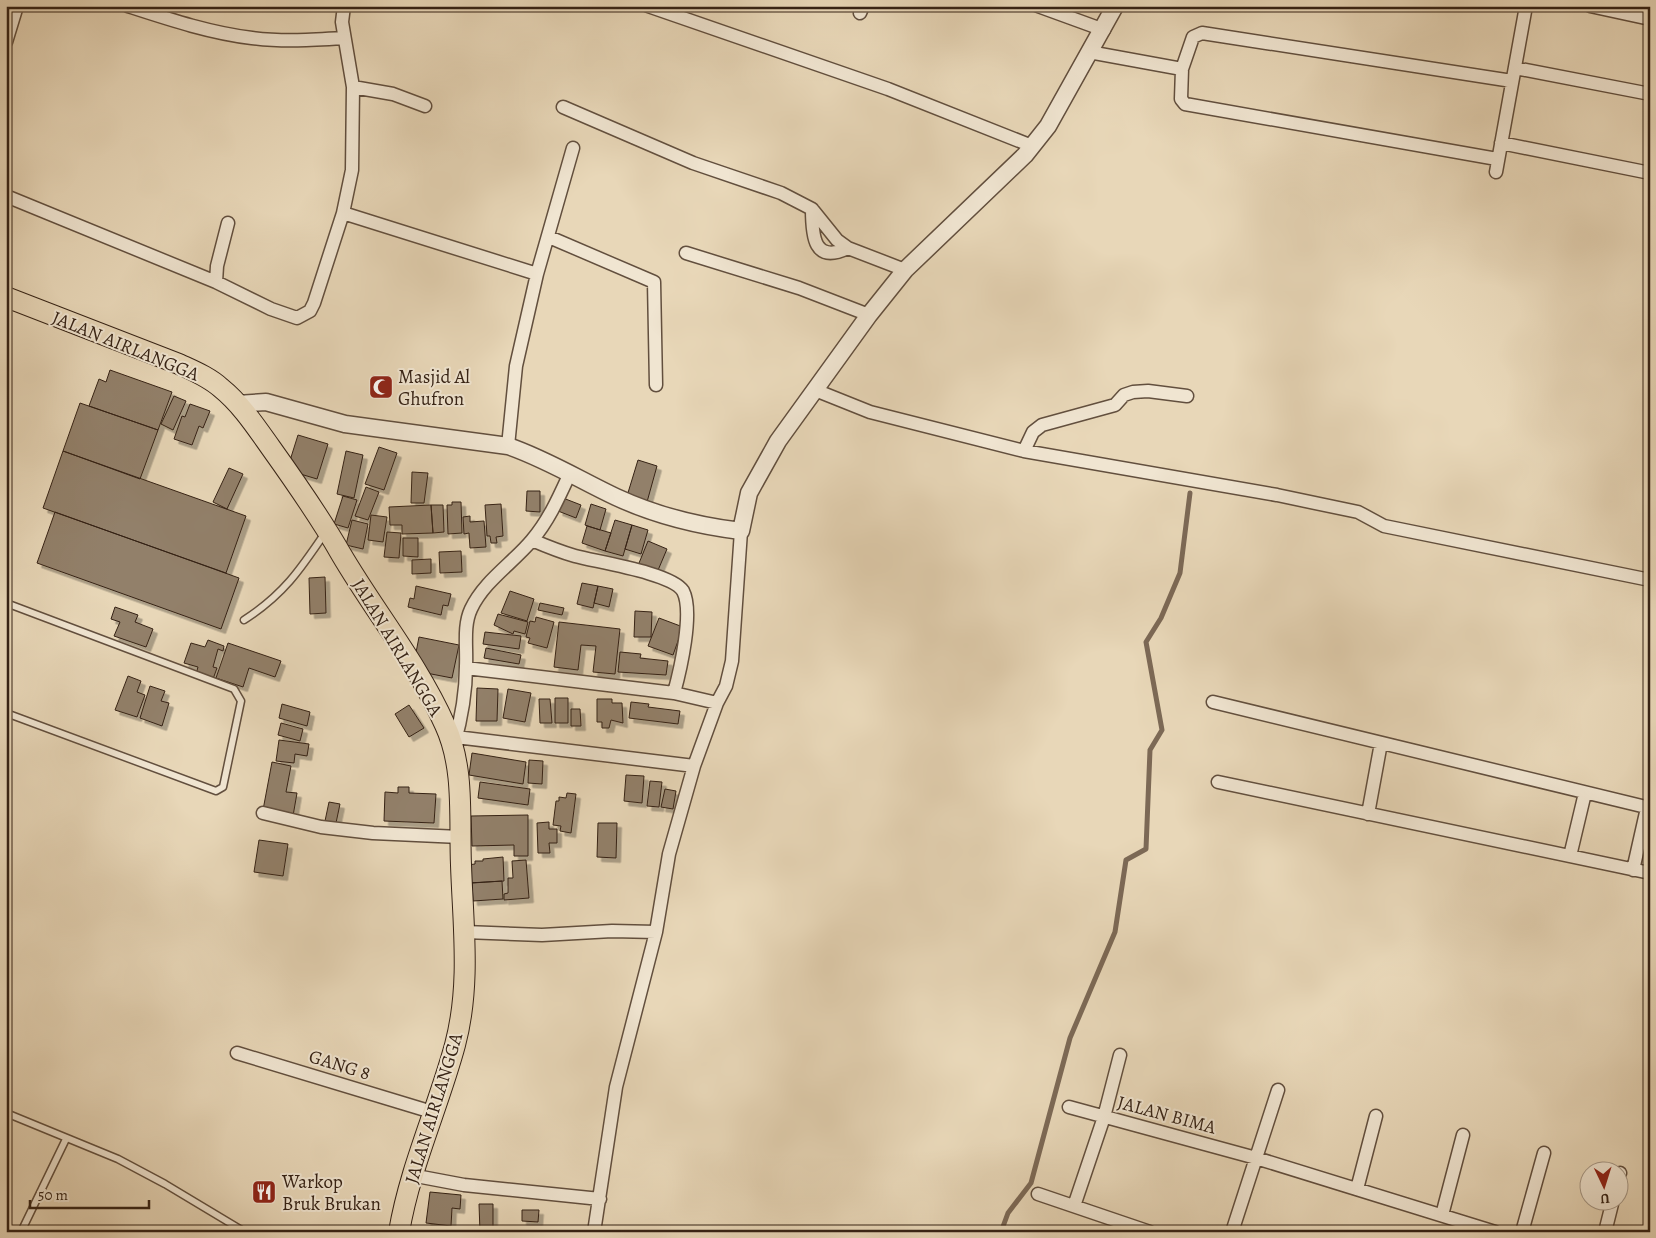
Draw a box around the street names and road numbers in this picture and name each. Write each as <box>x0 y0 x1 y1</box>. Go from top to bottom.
street label: JALAN AIRLANGGA <box>48 305 204 388</box>
street label: JALAN AIRLANGGA <box>346 574 449 722</box>
street label: JALAN AIRLANGGA <box>399 1029 470 1187</box>
street label: GANG 8 <box>306 1043 374 1087</box>
street label: JALAN BIMA <box>1115 1089 1220 1141</box>

